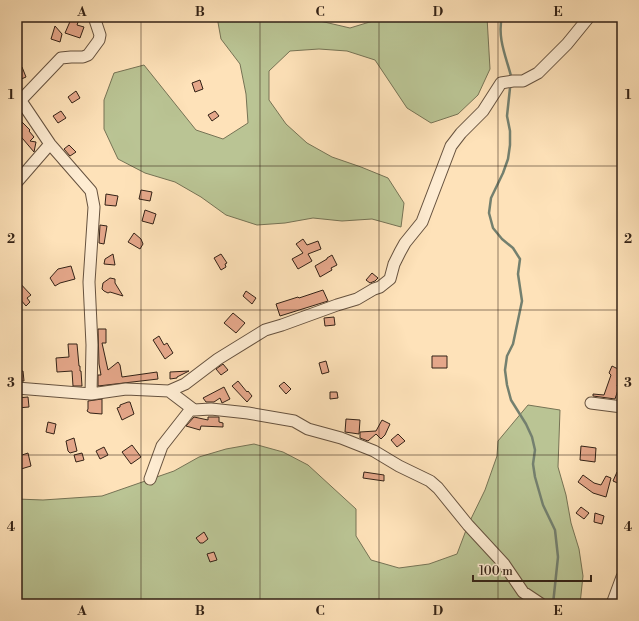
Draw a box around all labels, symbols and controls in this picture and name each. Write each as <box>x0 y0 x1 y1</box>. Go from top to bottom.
text: A <box>76 4 87 20</box>
text: B <box>195 4 205 20</box>
text: C <box>315 4 325 20</box>
text: D <box>433 4 443 20</box>
text: E <box>553 4 563 20</box>
text: 1 <box>8 87 15 103</box>
text: 1 <box>625 87 632 103</box>
text: 2 <box>7 231 15 247</box>
text: 2 <box>624 231 632 247</box>
text: 3 <box>7 375 15 391</box>
text: 3 <box>624 375 632 391</box>
text: 4 <box>7 519 16 535</box>
text: 4 <box>624 519 633 535</box>
scale bar <box>473 557 591 583</box>
text: 100 m <box>479 564 513 579</box>
text: A <box>76 603 87 619</box>
text: B <box>195 603 205 619</box>
text: C <box>315 603 325 619</box>
text: D <box>433 603 443 619</box>
text: E <box>553 603 563 619</box>

